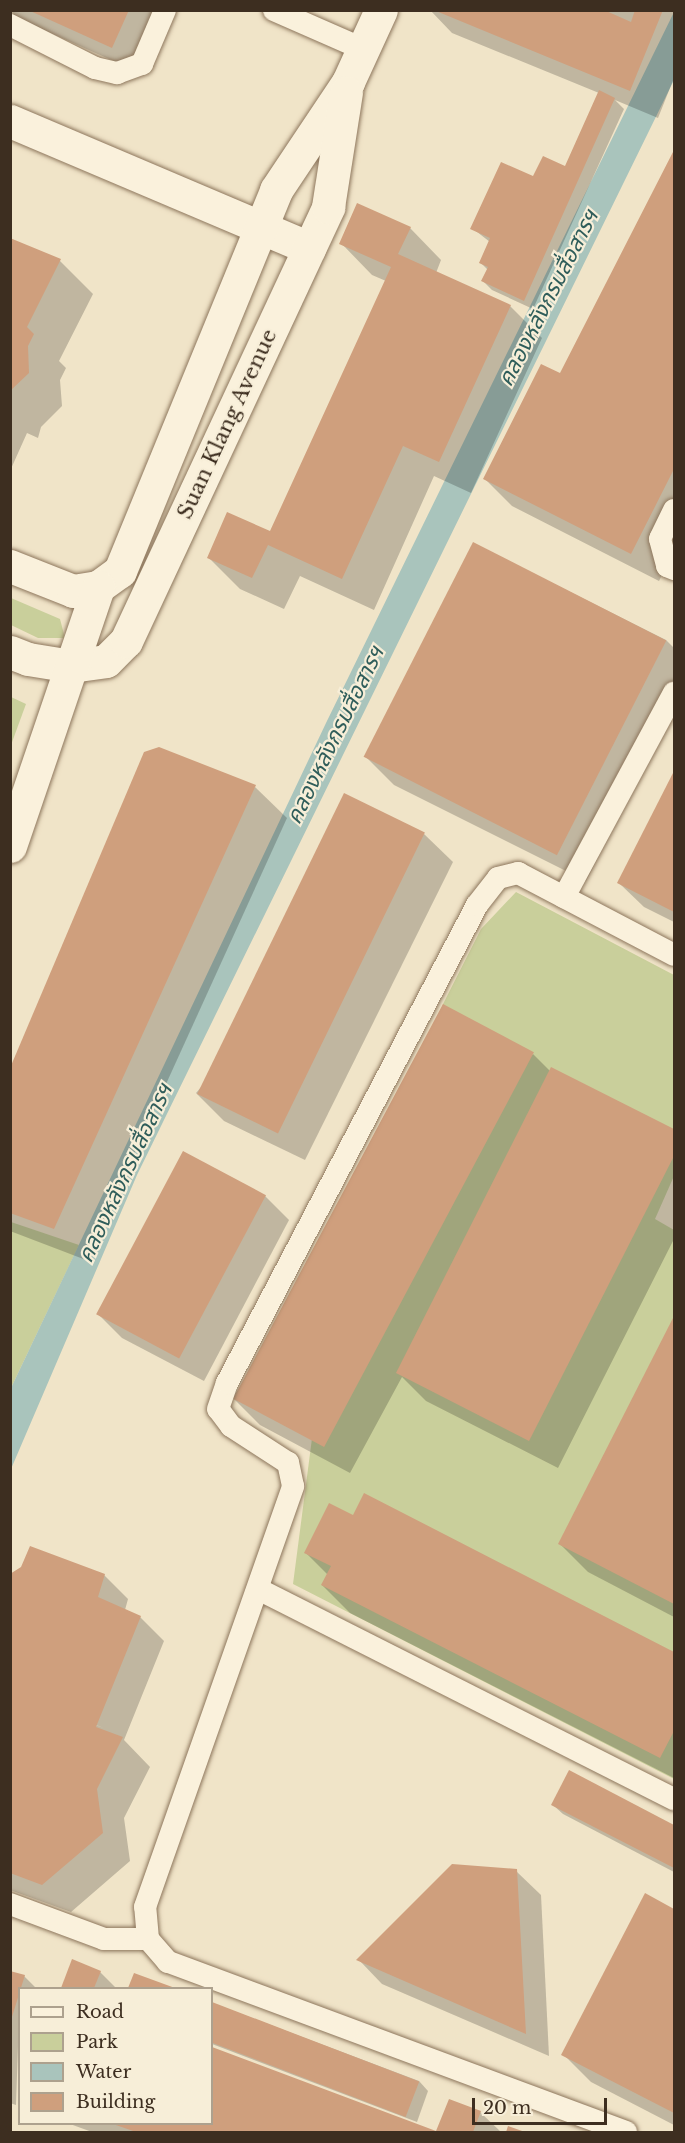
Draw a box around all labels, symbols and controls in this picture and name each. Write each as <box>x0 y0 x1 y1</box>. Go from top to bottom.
water label: คลองหลังกรมสื่อสารฯ <box>492 206 604 390</box>
street label: Suan Klang Avenue <box>172 325 282 523</box>
water label: คลองหลังกรมสื่อสารฯ <box>281 642 389 828</box>
water label: คลองหลังกรมสื่อสารฯ <box>72 1079 178 1267</box>
legend <box>18 1987 213 2125</box>
text: Road <box>76 2001 124 2023</box>
text: Park <box>76 2031 118 2053</box>
text: Water <box>76 2061 131 2083</box>
scale bar <box>475 2086 610 2124</box>
text: Building <box>76 2091 155 2113</box>
text: 20 m <box>483 2097 531 2119</box>

